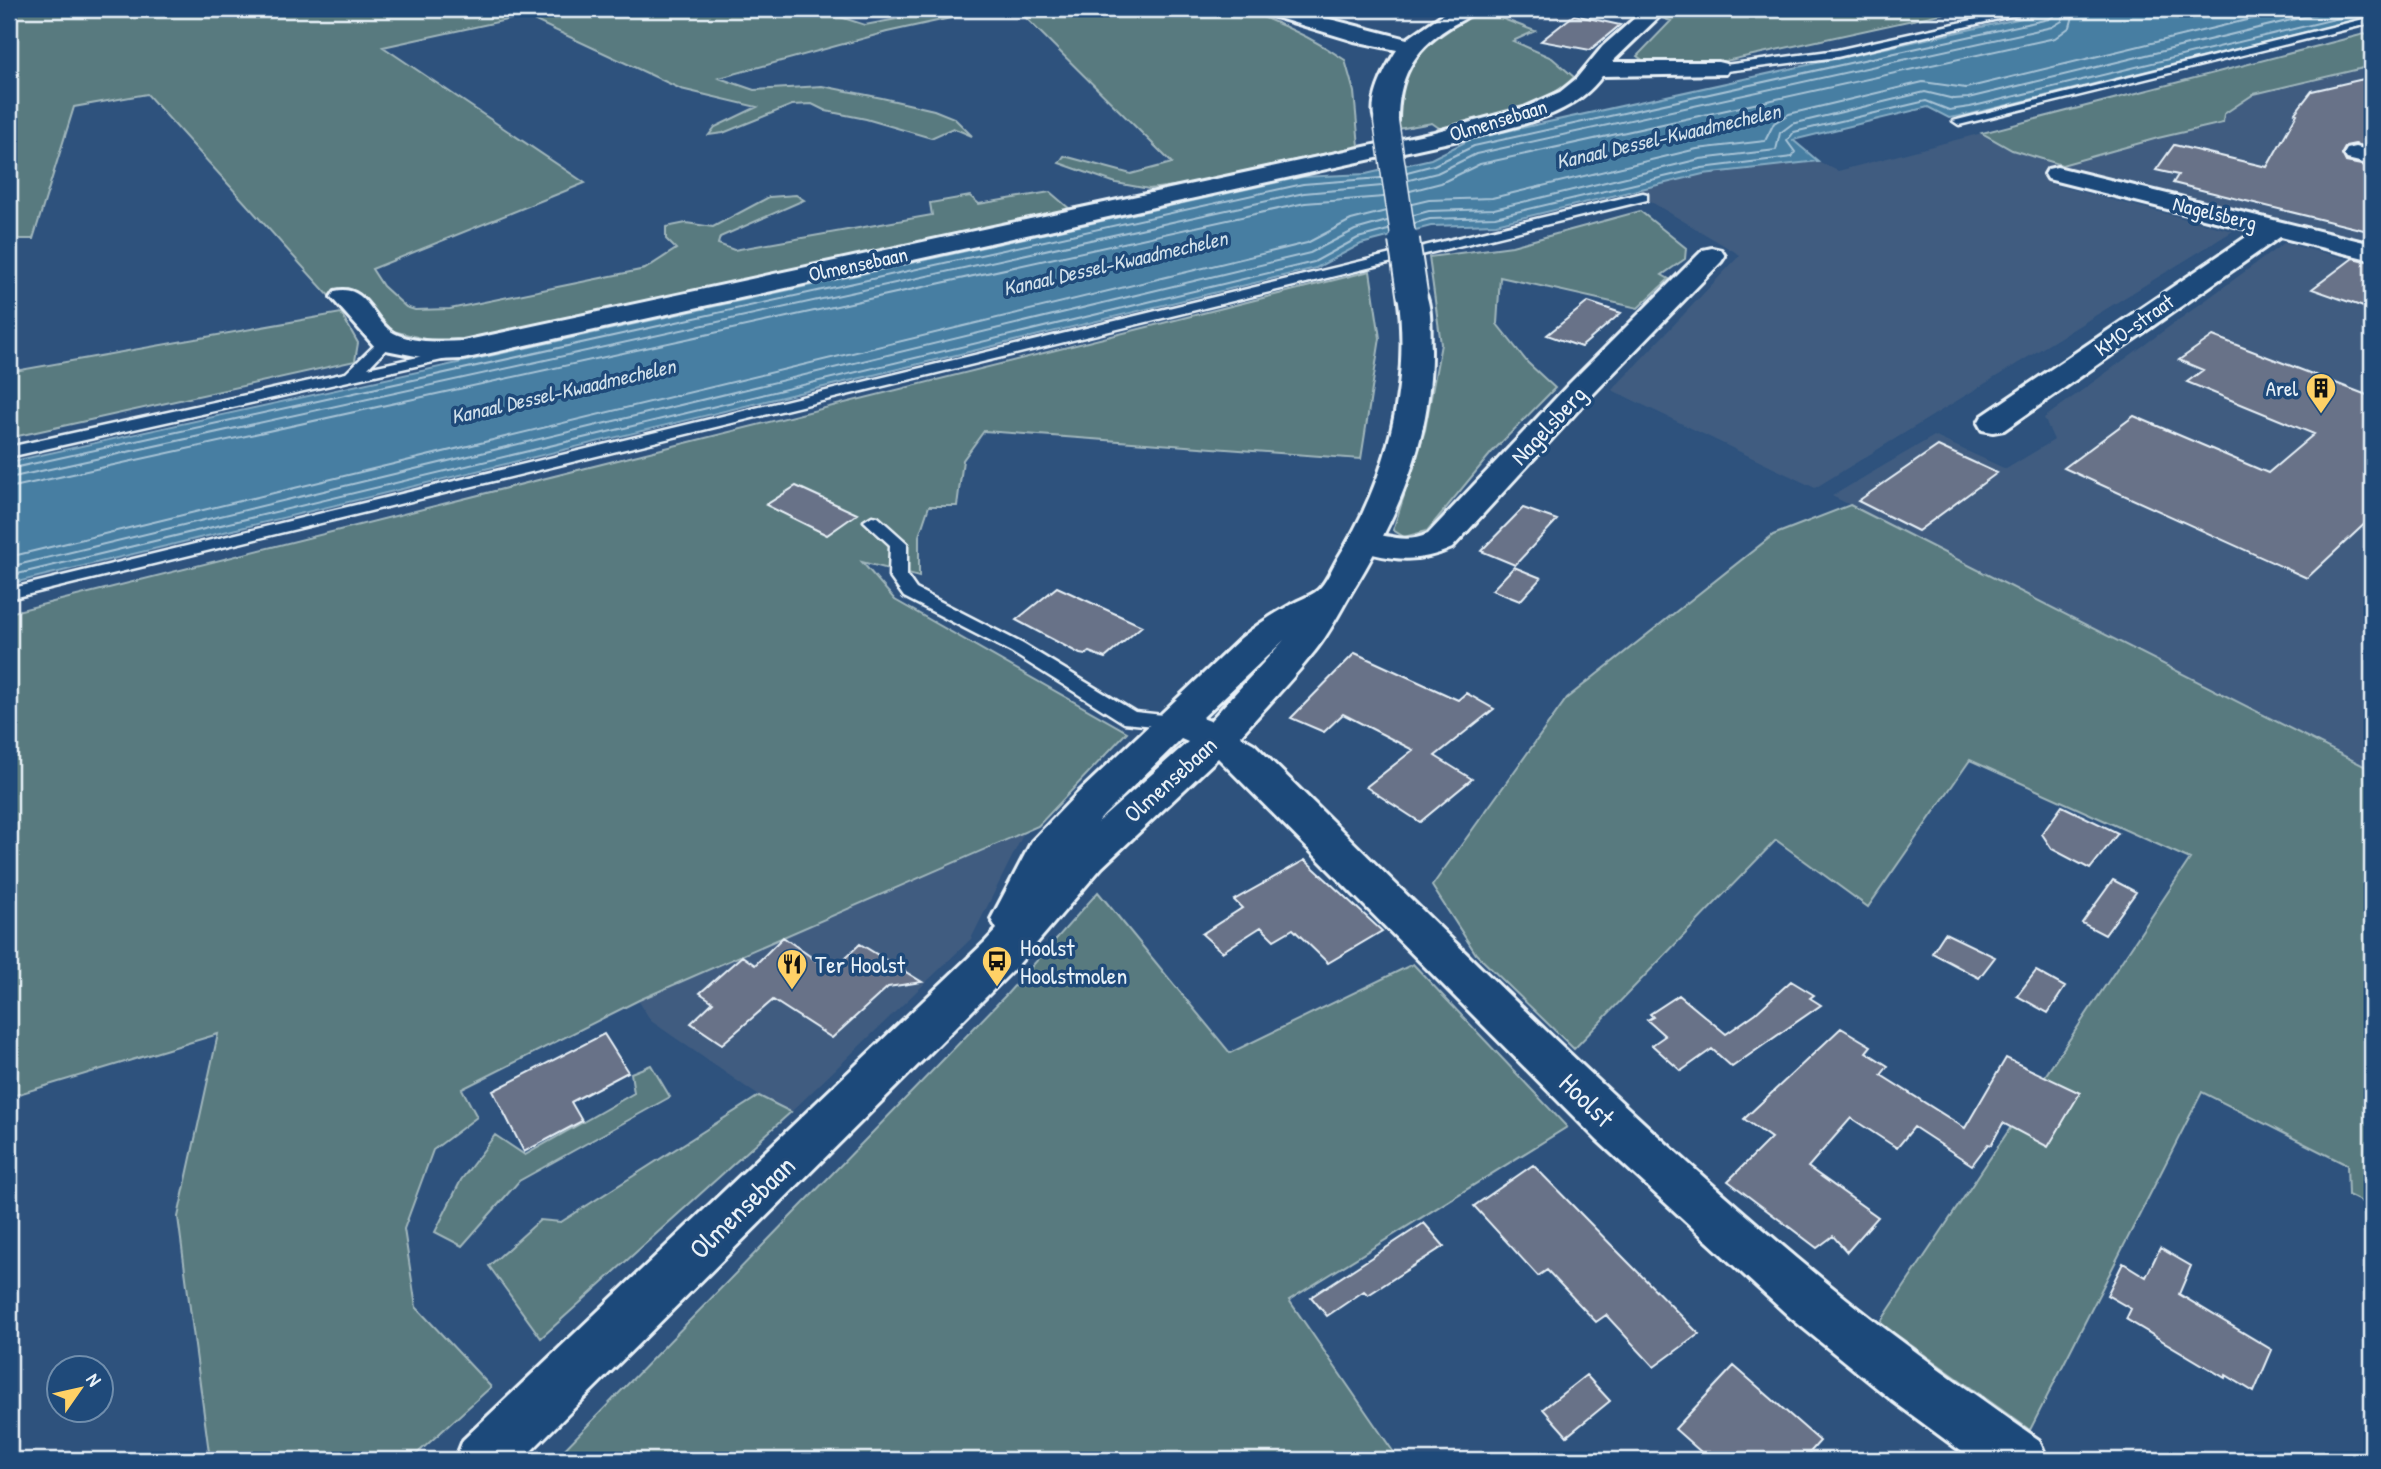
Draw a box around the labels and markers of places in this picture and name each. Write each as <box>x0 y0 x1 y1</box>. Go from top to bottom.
building icon: Arel <box>2304 371 2338 415</box>
place label: Arel <box>2266 374 2298 403</box>
place label: Hoolst Hoolstmolen <box>1020 931 1127 991</box>
bus stop icon: Hoolst Hoolstmolen <box>980 944 1014 988</box>
restaurant icon: Ter Hoolst <box>775 947 809 991</box>
place label: Ter Hoolst <box>815 948 906 980</box>

